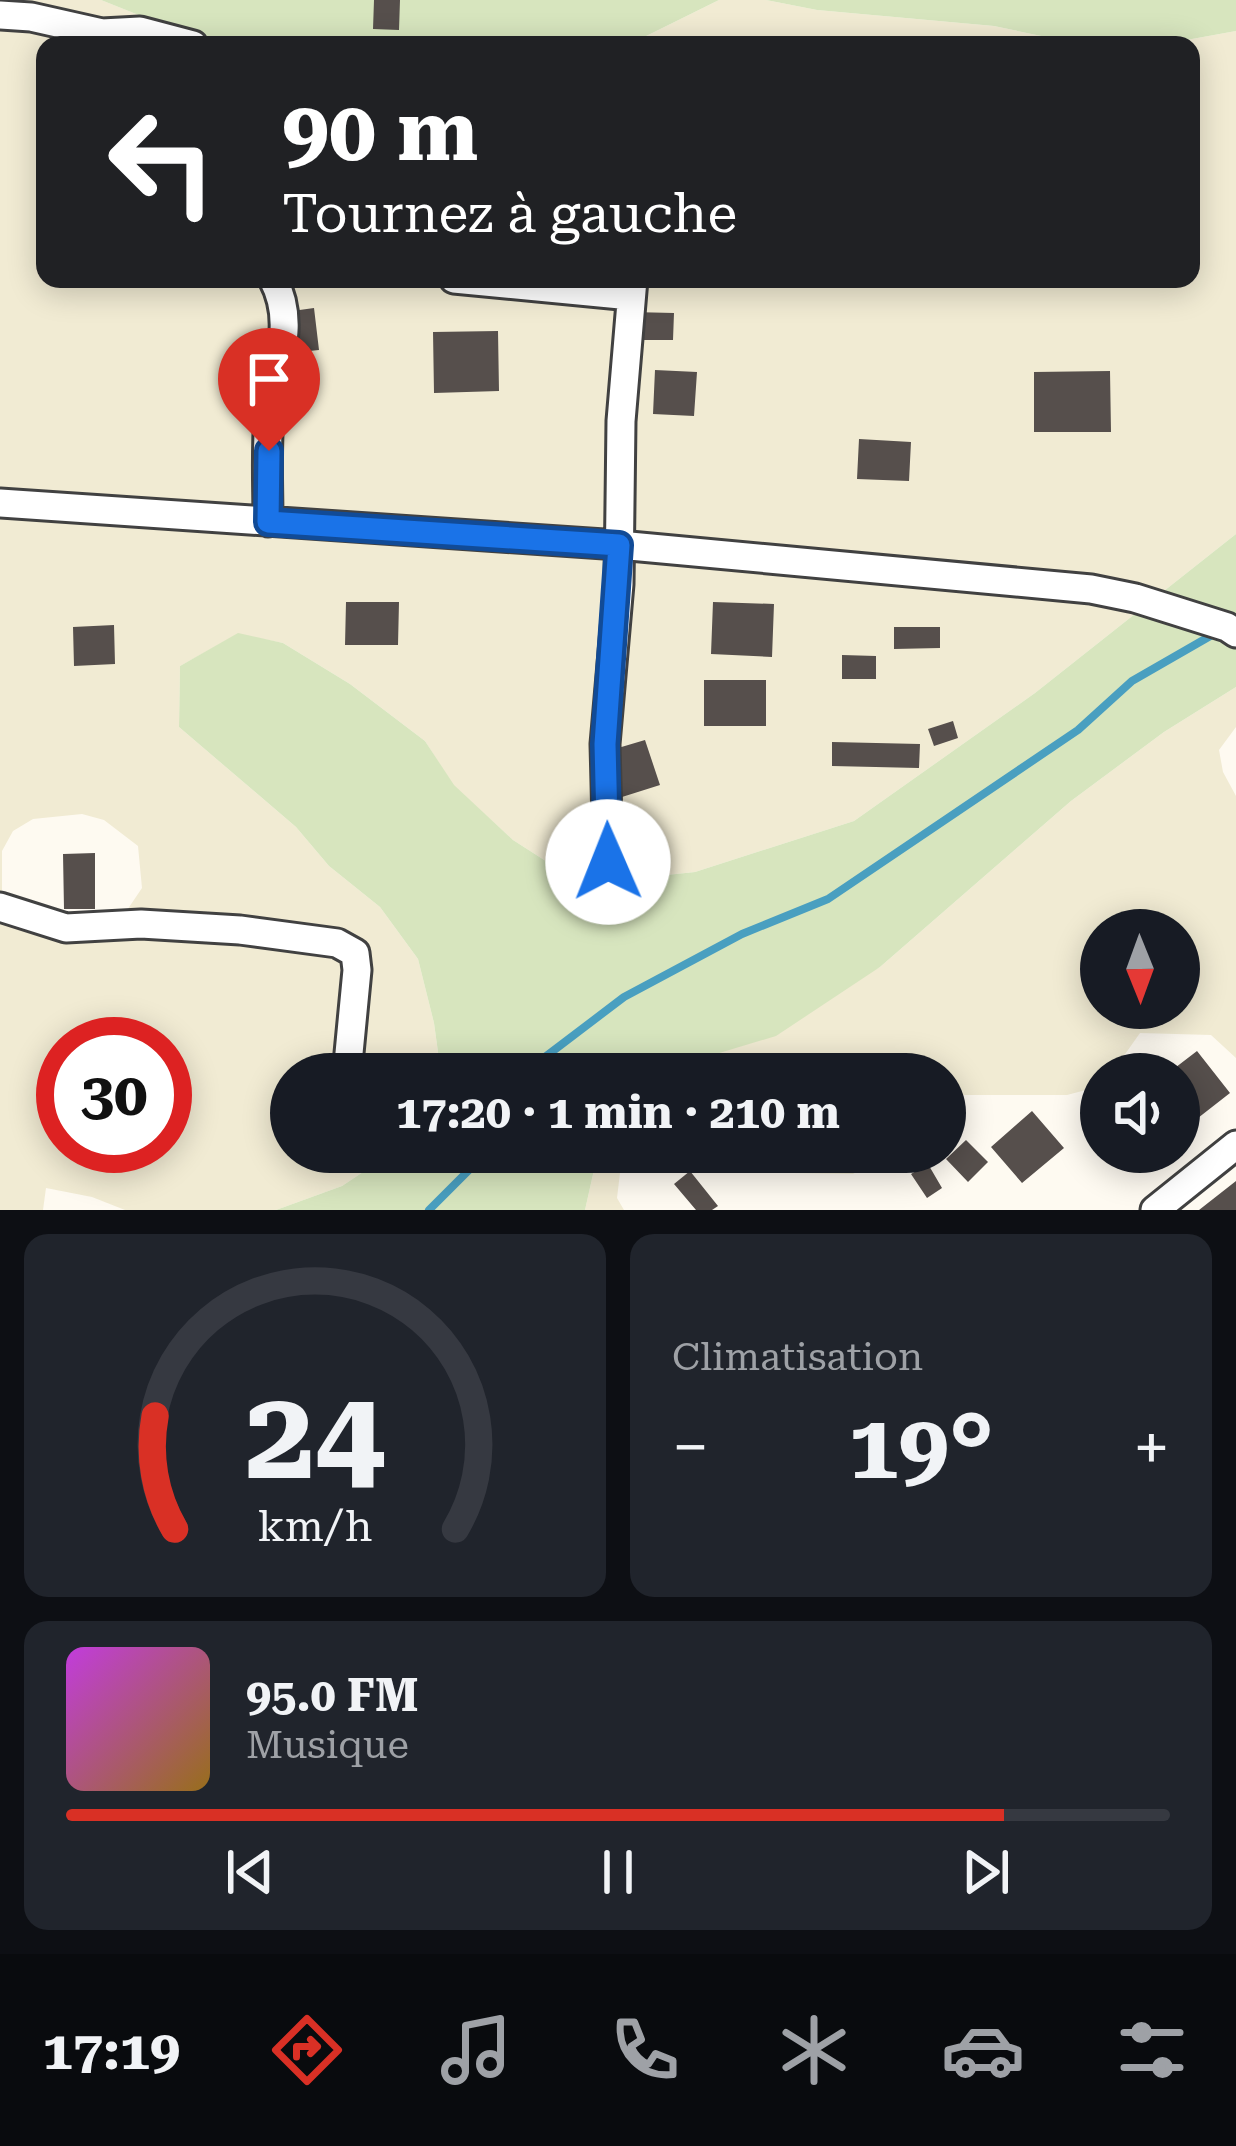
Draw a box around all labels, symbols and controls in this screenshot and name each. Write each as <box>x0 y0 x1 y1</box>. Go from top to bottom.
text: 90 m <box>282 82 478 180</box>
icon: left <box>84 84 240 240</box>
text: Tournez à gauche <box>282 182 737 245</box>
pin <box>218 328 320 451</box>
icon: arrive <box>236 346 302 412</box>
position arrow <box>545 799 671 925</box>
north arrow <box>1080 909 1200 1029</box>
map controls <box>1080 909 1200 1173</box>
speed limit sign: 30 <box>36 1017 192 1173</box>
button: sound <box>1080 1053 1200 1173</box>
text: 17:20 · 1 min · 210 m <box>396 1086 840 1139</box>
text: Climatisation <box>672 1334 923 1380</box>
text: 24 <box>245 1362 385 1508</box>
text: 19° <box>848 1395 994 1500</box>
text: − <box>672 1409 709 1486</box>
text: + <box>1133 1409 1170 1486</box>
text: km/h <box>258 1500 372 1550</box>
text: 95.0 FM <box>246 1669 418 1722</box>
text: Musique <box>246 1722 409 1768</box>
icon: previous <box>217 1839 283 1905</box>
icon: pause <box>585 1839 651 1905</box>
icon: next <box>953 1839 1019 1905</box>
icon: directions <box>265 2008 349 2092</box>
icon: music <box>434 2008 518 2092</box>
icon: phone <box>603 2008 687 2092</box>
icon: climate <box>772 2008 856 2092</box>
icon: car <box>941 2008 1025 2092</box>
icon: filters <box>1110 2008 1194 2092</box>
text: 17:19 <box>42 2019 180 2082</box>

